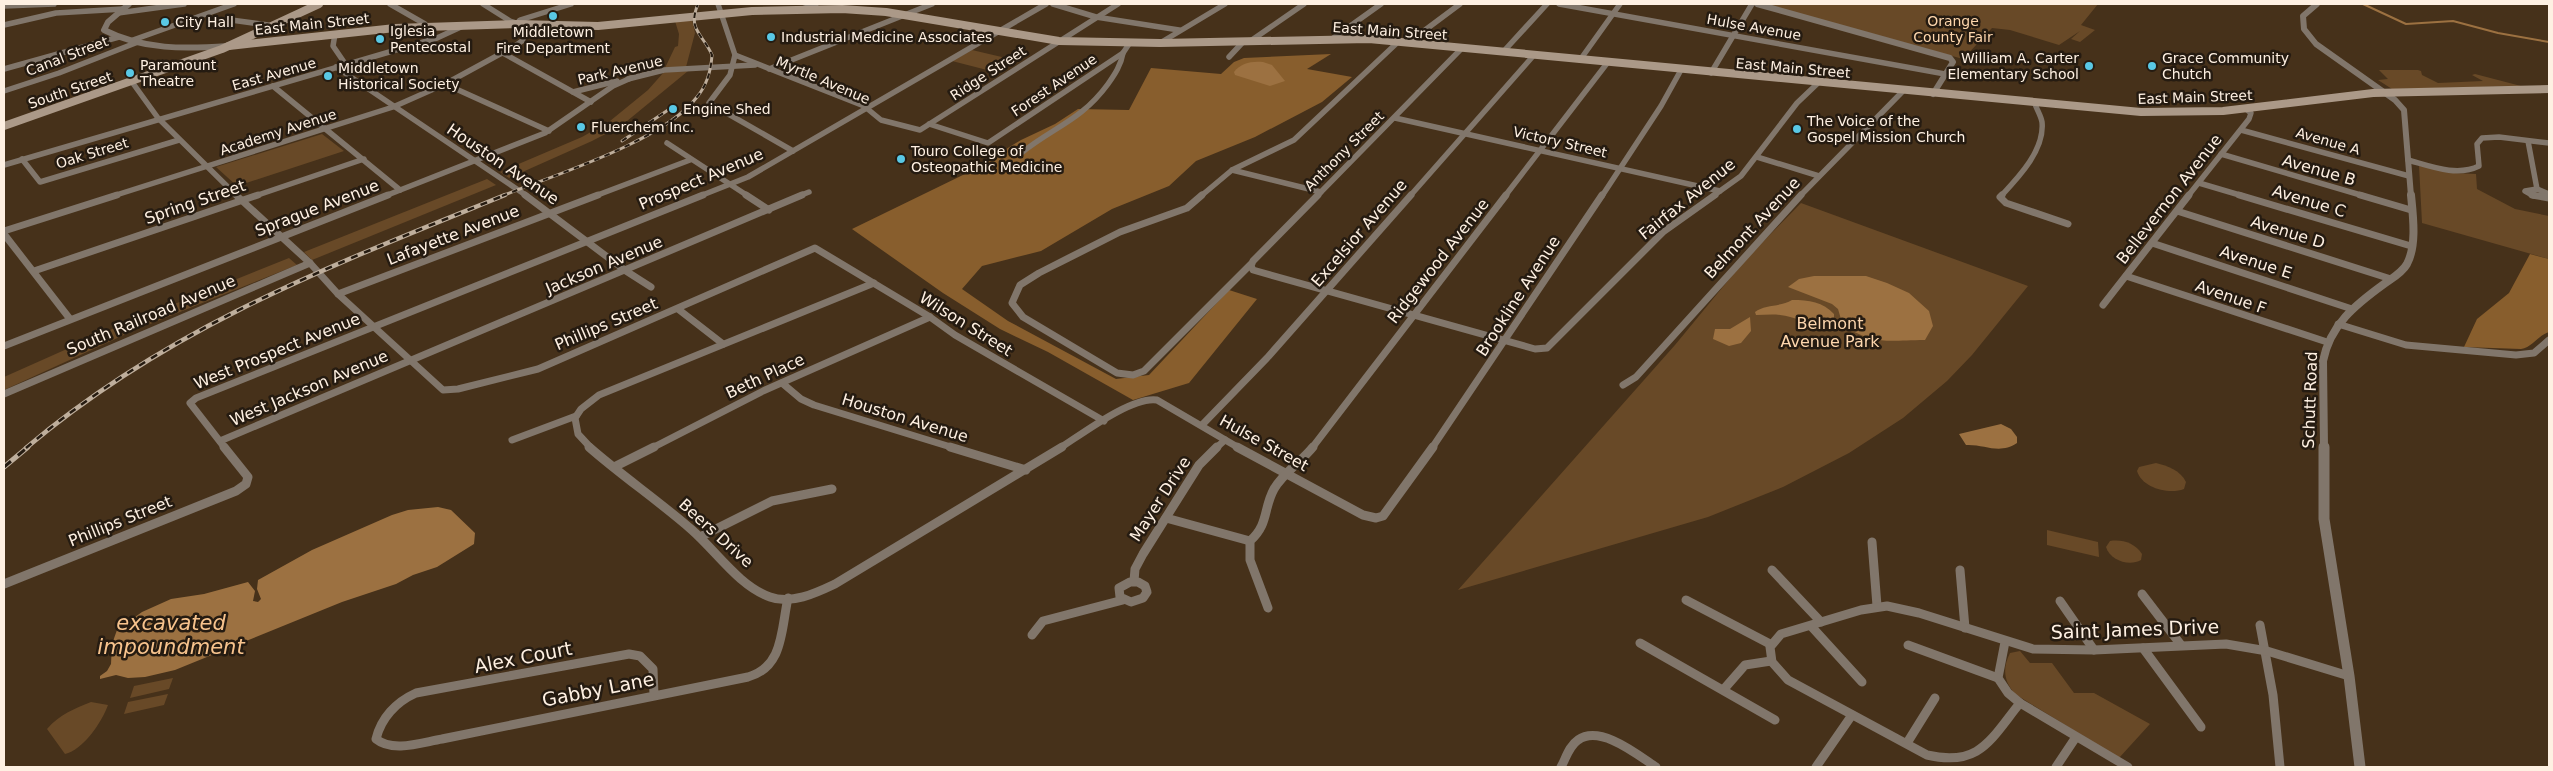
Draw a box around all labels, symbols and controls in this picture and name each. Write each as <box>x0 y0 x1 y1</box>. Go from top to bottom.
street label: East Main Street <box>254 10 371 38</box>
marker: Middletown Fire Department <box>547 10 559 22</box>
street label: Hulse Avenue <box>1706 11 1802 43</box>
park label: Orange County Fair <box>1913 13 1993 45</box>
place label: City Hall <box>175 14 234 30</box>
marker: City Hall <box>159 16 171 28</box>
street label: East Main Street <box>1332 19 1448 43</box>
place label: Iglesia Pentecostal <box>390 23 471 55</box>
place label: Middletown Fire Department <box>496 24 611 56</box>
place label: Industrial Medicine Associates <box>781 29 992 45</box>
marker: Industrial Medicine Associates <box>765 31 777 43</box>
street label: Canal Street <box>24 33 111 79</box>
marker: Iglesia Pentecostal <box>374 33 386 45</box>
street label: Ridge Street <box>947 42 1029 103</box>
place label: William A. Carter Elementary School <box>1947 50 2079 82</box>
place label: Grace Community Chutch <box>2162 50 2289 82</box>
street label: Forest Avenue <box>1008 51 1100 119</box>
street label: Park Avenue <box>576 52 664 88</box>
street label: Myrtle Avenue <box>774 53 872 107</box>
street label: East Avenue <box>230 54 318 94</box>
street label: East Main Street <box>1735 55 1852 81</box>
place label: Paramount Theatre <box>139 57 217 89</box>
place label: Middletown Historical Society <box>338 60 459 92</box>
marker: William A. Carter Elementary School <box>2083 60 2095 72</box>
marker: Grace Community Chutch <box>2146 60 2158 72</box>
marker: Paramount Theatre <box>124 67 136 79</box>
street label: South Street <box>26 68 115 112</box>
marker: Middletown Historical Society <box>322 70 334 82</box>
street label: East Main Street <box>2137 87 2253 107</box>
place label: Engine Shed <box>683 101 771 117</box>
marker: Engine Shed <box>667 103 679 115</box>
street label: Academy Avenue <box>218 106 338 158</box>
street label: Anthony Street <box>1301 108 1387 194</box>
place label: The Voice of the Gospel Mission Church <box>1806 113 1965 145</box>
street label: Houston Avenue <box>443 119 563 209</box>
place label: Fluerchem Inc. <box>591 119 694 135</box>
marker: Fluerchem Inc. <box>575 121 587 133</box>
street label: Victory Street <box>1511 123 1609 161</box>
marker: The Voice of the Gospel Mission Church <box>1791 123 1803 135</box>
street label: Avenue A <box>2294 124 2362 158</box>
street label: Bellevernon Avenue <box>2112 130 2226 268</box>
street label: Oak Street <box>54 134 131 172</box>
place label: Touro College of Osteopathic Medicine <box>910 143 1062 175</box>
street label: Prospect Avenue <box>636 144 766 214</box>
street label: Avenue B <box>2280 150 2358 190</box>
marker: Touro College of Osteopathic Medicine <box>895 153 907 165</box>
street label: Fairfax Avenue <box>1635 154 1739 244</box>
street label: Belmont Avenue <box>1700 173 1804 283</box>
street label: Excelsior Avenue <box>1307 175 1411 291</box>
street label: Spring Street <box>142 176 248 228</box>
street label: Sprague Avenue <box>252 176 382 240</box>
street label: Avenue C <box>2270 181 2348 221</box>
street label: Ridgewood Avenue <box>1383 195 1493 327</box>
street label: Lafayette Avenue <box>384 201 522 269</box>
street label: Avenue D <box>2248 212 2328 252</box>
street label: Jackson Avenue <box>542 232 665 299</box>
street label: Brookline Avenue <box>1472 232 1564 360</box>
street label: Avenue E <box>2218 241 2294 283</box>
street label: South Railroad Avenue <box>64 271 238 359</box>
street label: Avenue F <box>2193 276 2269 318</box>
street label: Wilson Street <box>916 288 1016 360</box>
street label: Phillips Street <box>552 294 660 354</box>
street label: West Prospect Avenue <box>191 309 363 393</box>
park label: Belmont Avenue Park <box>1780 314 1880 351</box>
street label: West Jackson Avenue <box>227 346 391 430</box>
street label: Beth Place <box>723 349 807 403</box>
street label: Schutt Road <box>2299 351 2321 449</box>
street label: Houston Avenue <box>840 390 970 446</box>
street label: Hulse Street <box>1216 411 1312 475</box>
street label: Mayer Drive <box>1126 453 1194 545</box>
street label: Phillips Street <box>66 492 174 550</box>
street label: Beers Drive <box>675 495 757 571</box>
water label: excavated impoundment <box>97 611 245 659</box>
street label: Saint James Drive <box>2050 615 2220 643</box>
street label: Alex Court <box>472 637 574 677</box>
street label: Gabby Lane <box>540 667 656 711</box>

